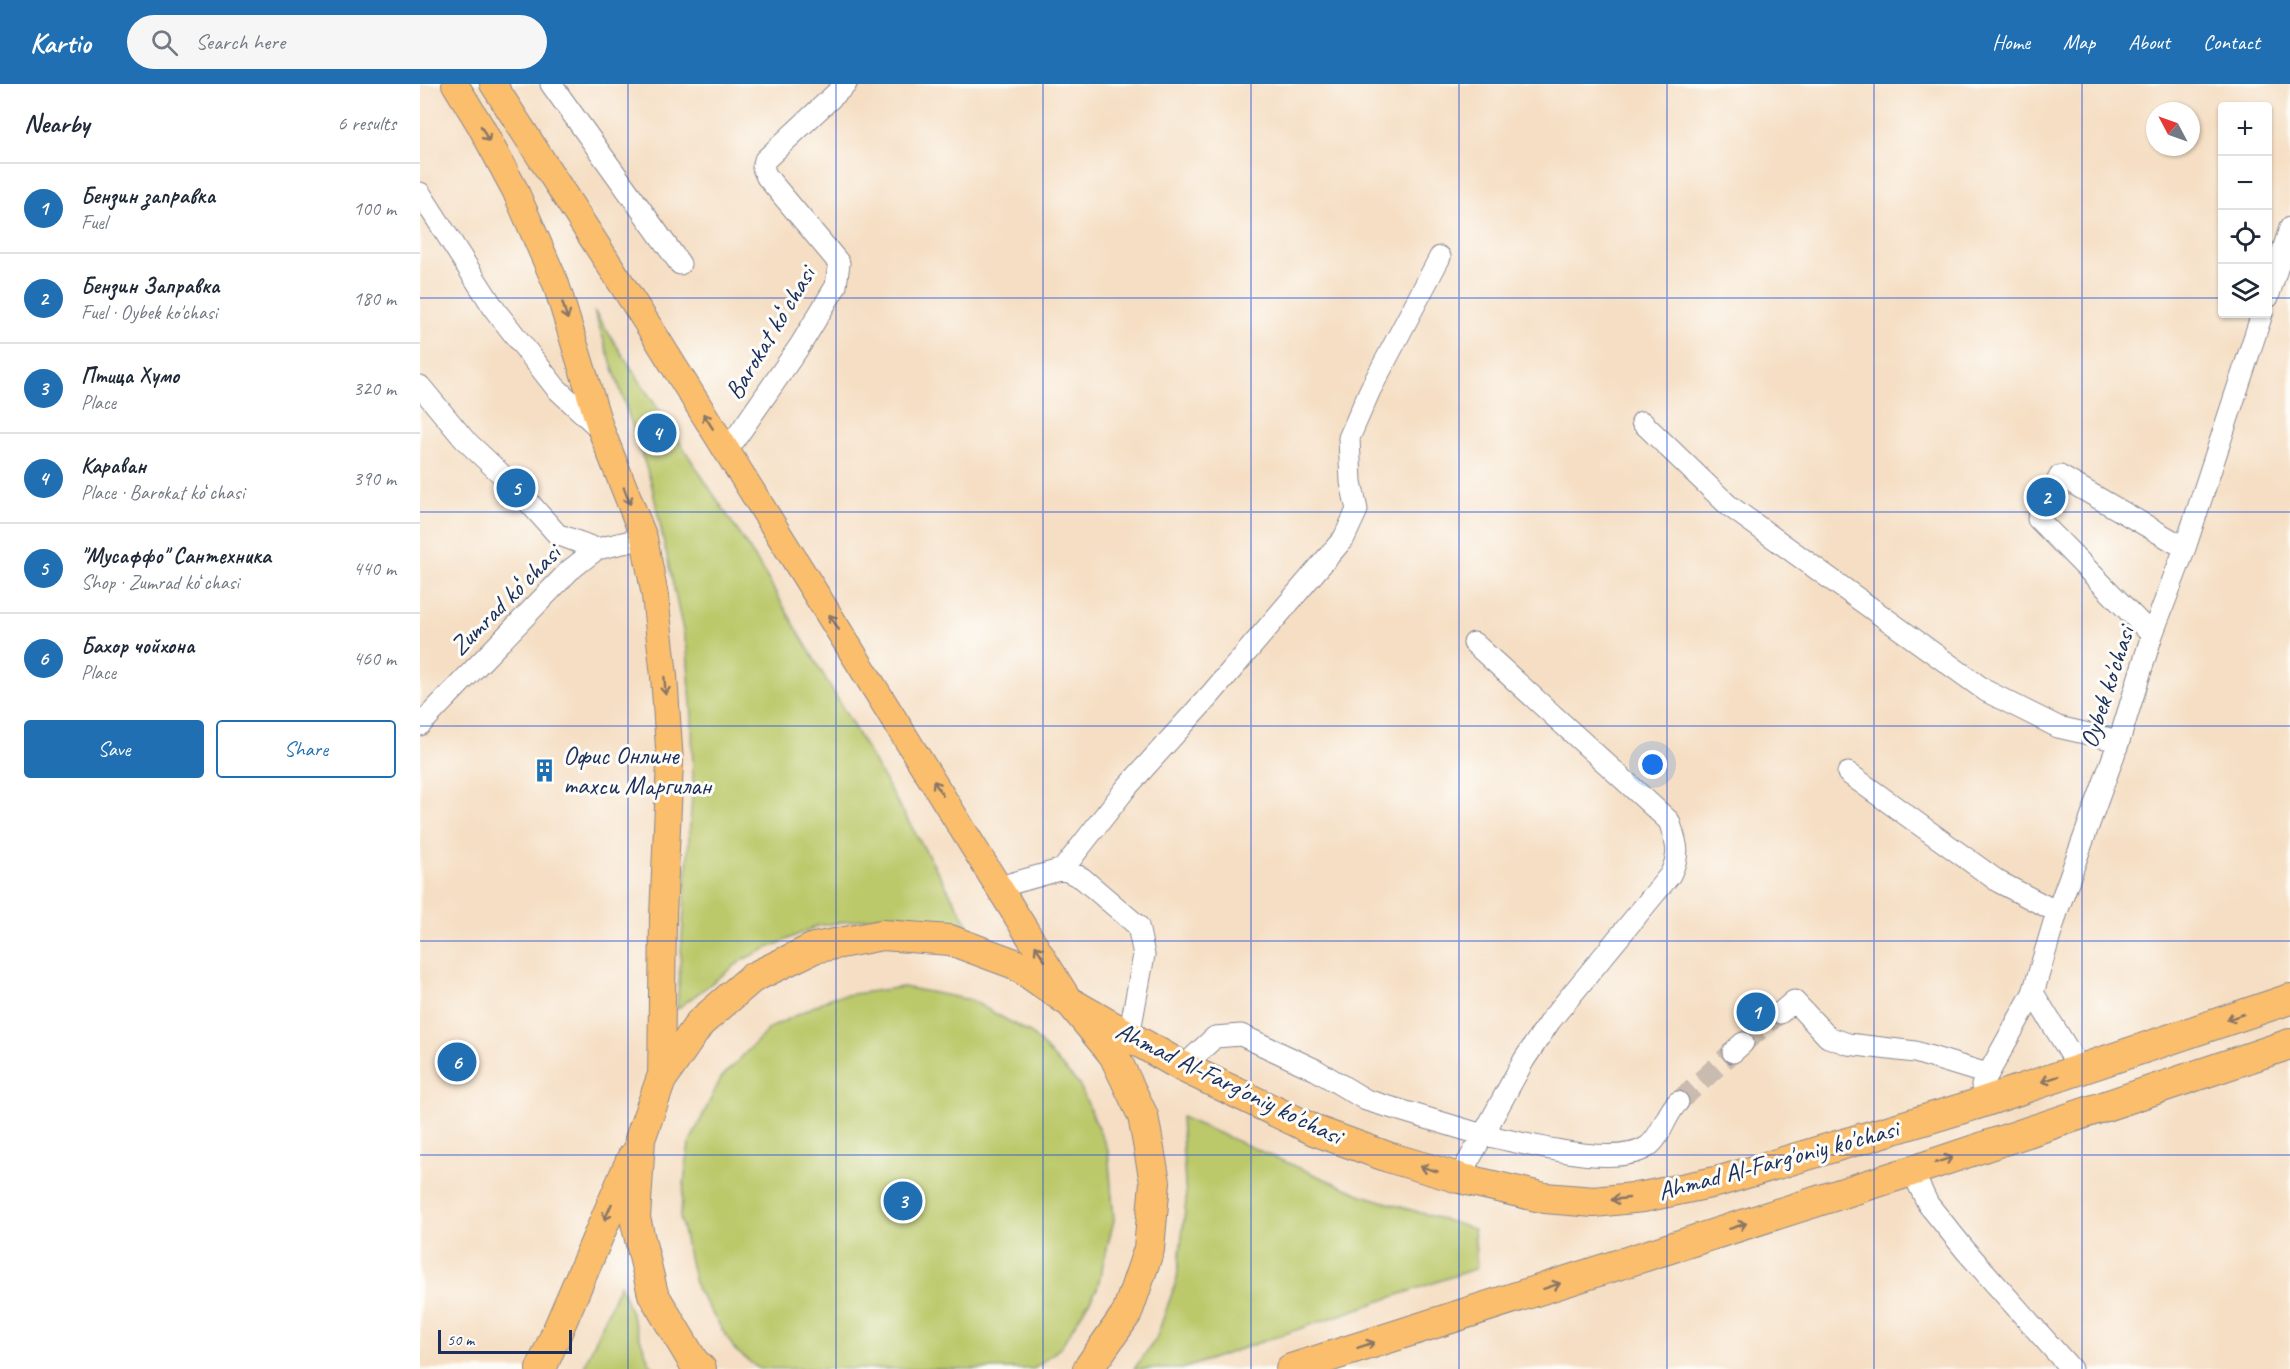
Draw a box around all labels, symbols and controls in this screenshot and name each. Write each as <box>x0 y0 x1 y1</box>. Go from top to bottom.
search box <box>127 15 547 69</box>
text: Kartio <box>30 25 91 60</box>
icon: search <box>148 26 181 59</box>
text: Search here <box>196 28 285 56</box>
text: Home <box>1992 29 2030 55</box>
text: Map <box>2063 29 2095 55</box>
text: About <box>2128 29 2170 55</box>
text: Contact <box>2203 29 2260 55</box>
north arrow <box>2146 102 2200 156</box>
map controls <box>2218 102 2272 318</box>
button: + <box>2218 102 2272 156</box>
text: Nearby <box>24 107 89 140</box>
text: 6 results <box>337 111 396 136</box>
one-way arrow <box>479 125 491 142</box>
button: − <box>2218 156 2272 210</box>
text: Бензин заправка <box>81 182 215 210</box>
text: 1 <box>39 196 48 221</box>
text: 100 m <box>353 196 396 221</box>
text: Fuel <box>81 210 107 235</box>
button: locate <box>2218 210 2272 264</box>
street label: Barokat koʻchasi <box>717 258 824 405</box>
button: layers <box>2218 264 2272 318</box>
text: Бензин Заправка <box>81 272 219 300</box>
text: 2 <box>39 286 48 311</box>
text: 180 m <box>353 286 396 311</box>
text: Fuel · Oybek ko'chasi <box>81 300 217 325</box>
one-way arrow <box>560 302 571 321</box>
text: Птица Хумо <box>81 362 179 390</box>
text: 3 <box>39 376 48 401</box>
text: 320 m <box>353 376 396 401</box>
text: Place <box>81 390 116 415</box>
pin: 4 <box>638 410 676 456</box>
one-way arrow <box>702 413 714 430</box>
text: Караван <box>81 452 146 480</box>
text: 4 <box>39 466 48 491</box>
text: 390 m <box>353 466 396 491</box>
pin: 5 <box>496 466 536 510</box>
pin: 2 <box>2026 474 2066 520</box>
text: Place · Barokat koʻchasi <box>81 480 244 505</box>
one-way arrow <box>622 486 633 505</box>
street label: Zumrad koʻchasi <box>442 535 570 663</box>
text: "Мусаффо" Сантехника <box>81 542 271 570</box>
text: 5 <box>39 556 48 581</box>
text: 440 m <box>353 556 396 581</box>
text: Shop · Zumrad koʻchasi <box>81 570 239 595</box>
one-way arrow <box>828 614 840 631</box>
street label: Oybek ko'chasi <box>2072 619 2143 752</box>
text: Бахор чойхона <box>81 632 195 660</box>
text: 6 <box>39 646 48 671</box>
text: 460 m <box>353 646 396 671</box>
text: Place <box>81 660 116 685</box>
one-way arrow <box>659 676 670 696</box>
button: Save <box>24 720 204 778</box>
button: Share <box>216 720 396 778</box>
place label: Офис Онлине тахси Маргилан <box>563 739 713 802</box>
your location <box>1638 750 1667 779</box>
building icon: Офис Онлине тахси Маргилан <box>532 757 558 783</box>
one-way arrow <box>931 779 944 796</box>
one-way arrow <box>1034 945 1046 962</box>
pin: 1 <box>1736 990 1776 1034</box>
one-way arrow <box>2226 1013 2244 1024</box>
street label: Ahmad Al-Farg'oniy ko'chasi <box>1111 1014 1350 1153</box>
pin: 6 <box>438 1040 477 1084</box>
one-way arrow <box>2041 1075 2060 1086</box>
street label: Ahmad Al-Farg'oniy ko'chasi <box>1654 1111 1905 1208</box>
one-way arrow <box>1934 1154 1952 1165</box>
one-way arrow <box>1420 1163 1439 1174</box>
pin: 3 <box>884 1178 922 1224</box>
one-way arrow <box>1610 1194 1630 1205</box>
one-way arrow <box>602 1202 614 1220</box>
one-way arrow <box>1728 1220 1747 1231</box>
one-way arrow <box>1542 1279 1561 1290</box>
scale bar <box>438 1327 572 1354</box>
text: 50 m <box>447 1330 474 1350</box>
one-way arrow <box>1356 1339 1375 1350</box>

